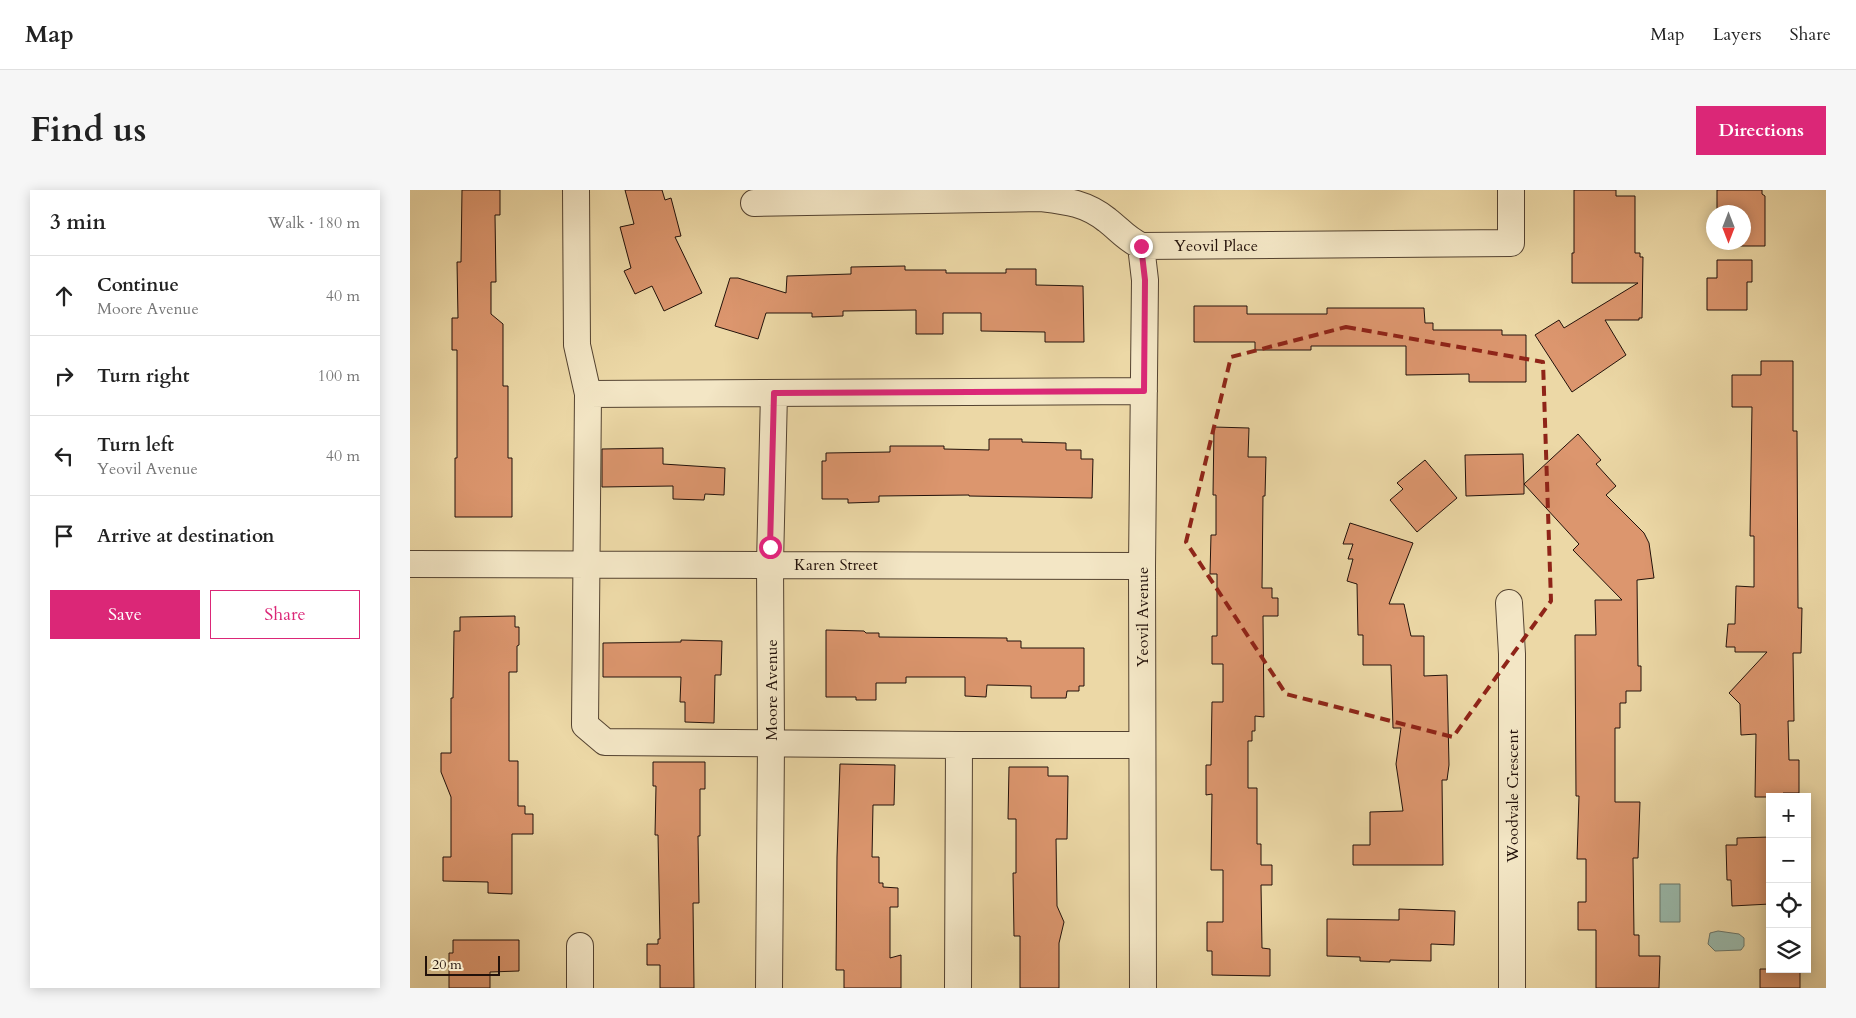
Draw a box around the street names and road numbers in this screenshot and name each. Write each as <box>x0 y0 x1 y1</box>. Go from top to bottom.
street label: Yeovil Place <box>1174 235 1258 257</box>
street label: Karen Street <box>794 554 878 576</box>
street label: Yeovil Avenue <box>1132 567 1154 667</box>
street label: Moore Avenue <box>761 639 783 741</box>
street label: Woodvale Crescent <box>1502 729 1524 864</box>

